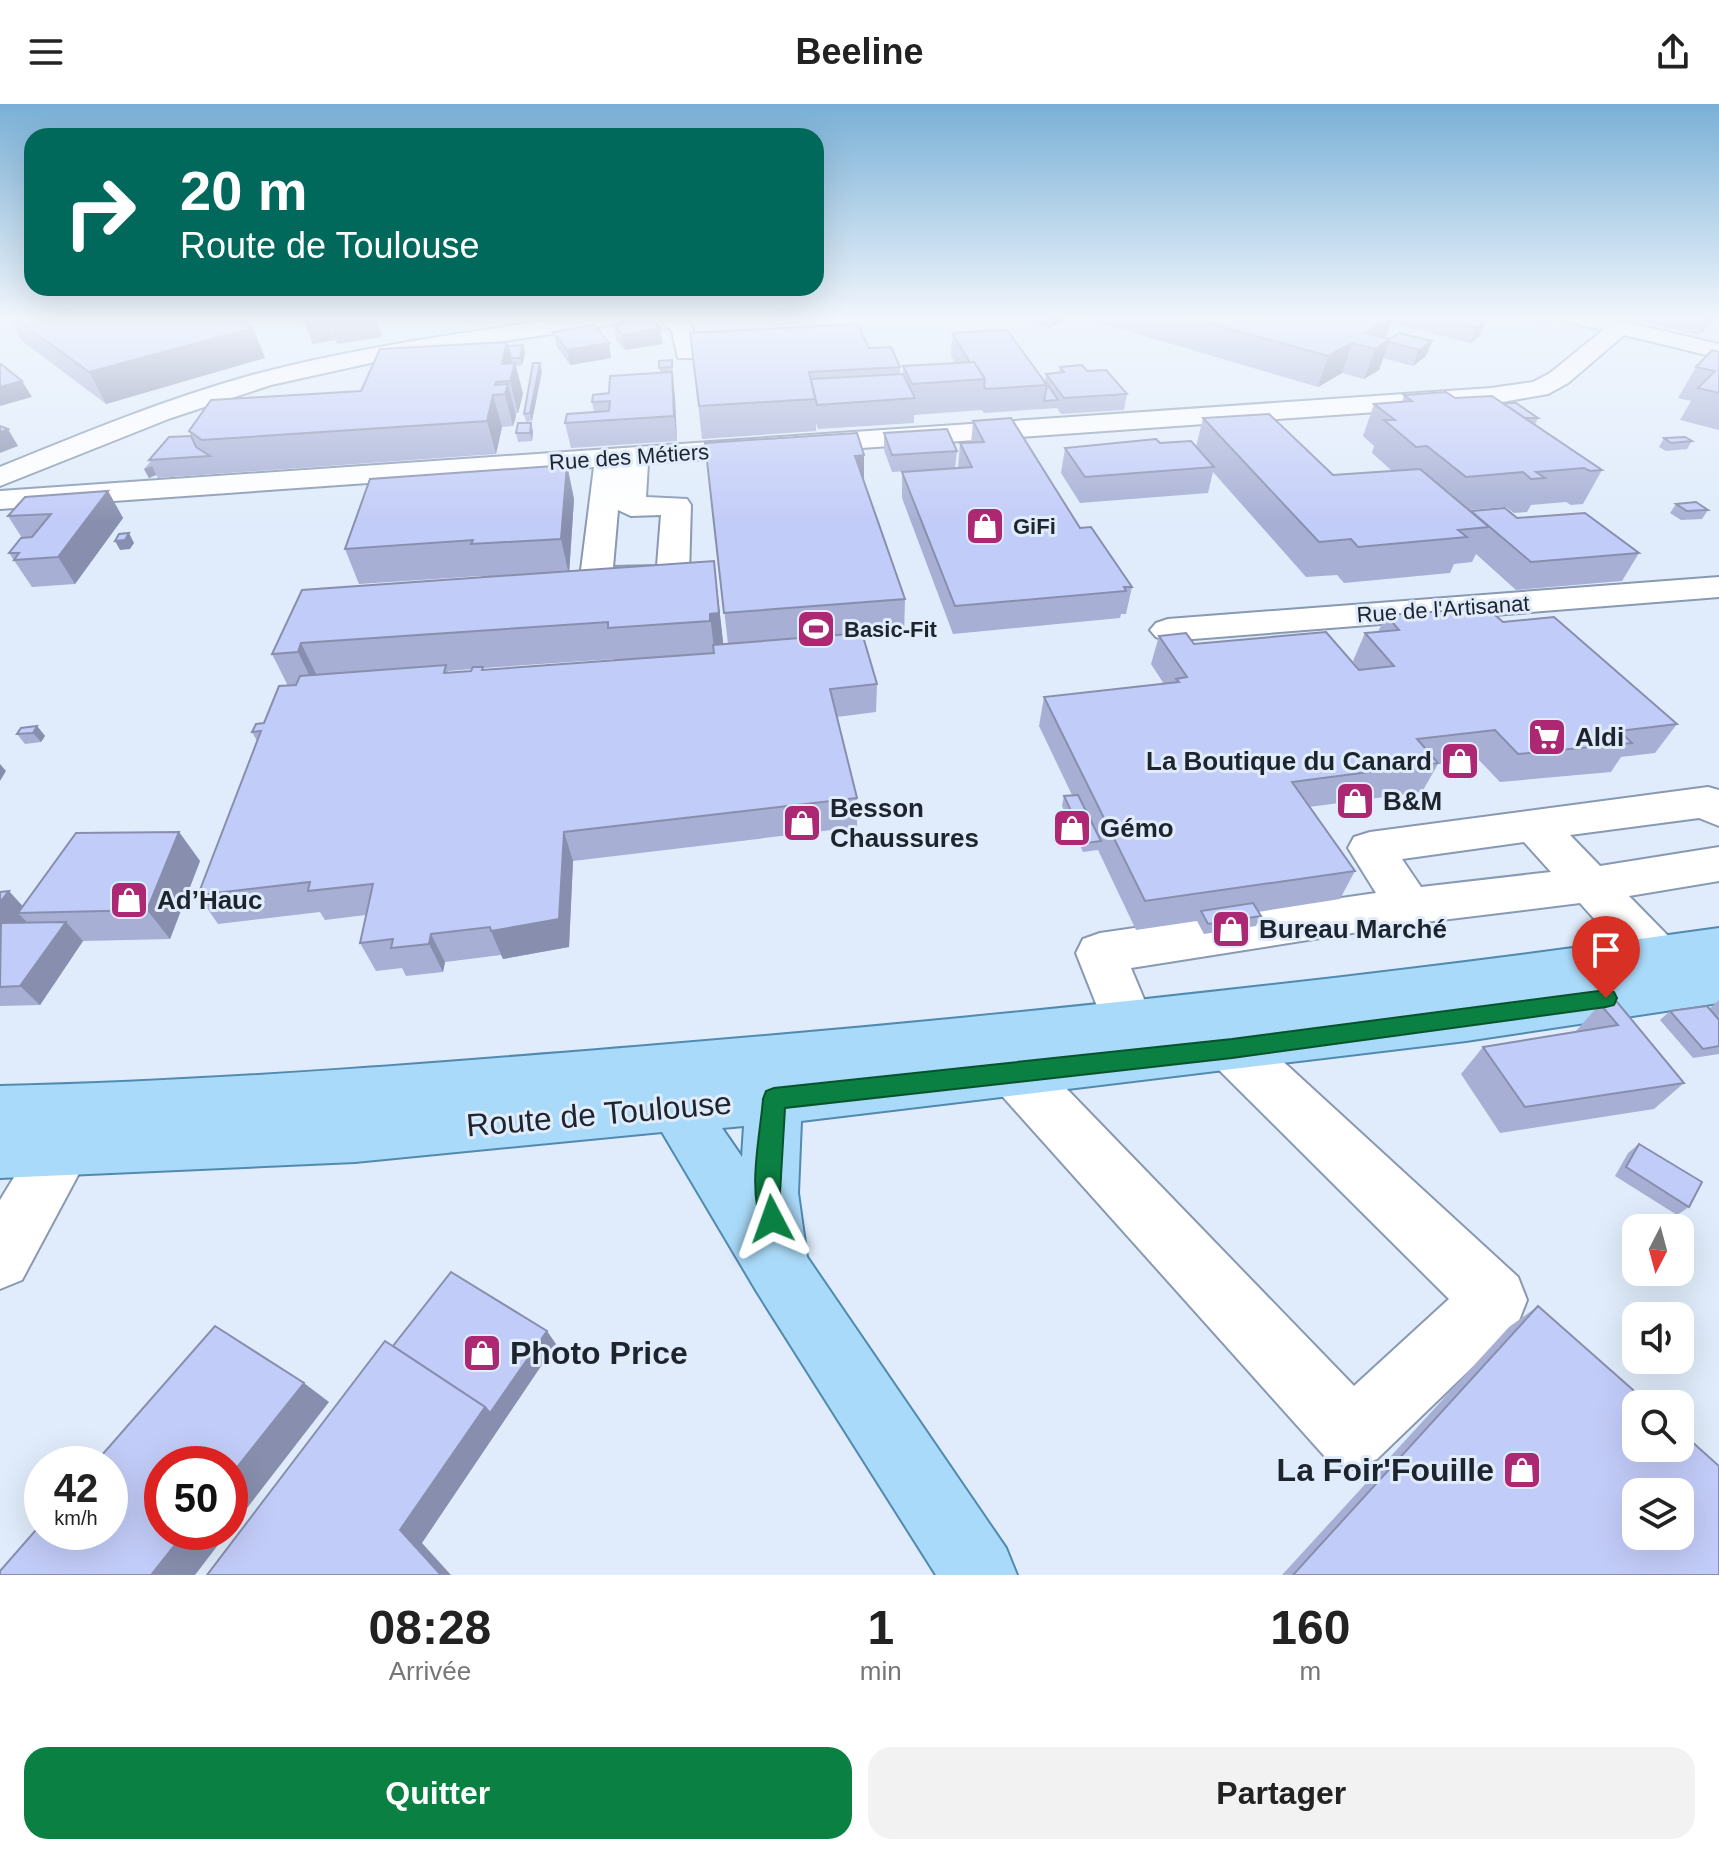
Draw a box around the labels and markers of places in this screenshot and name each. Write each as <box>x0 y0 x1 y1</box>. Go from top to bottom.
shop icon: GiFi <box>964 505 1006 547</box>
place label: GiFi <box>1013 514 1056 539</box>
sports icon: Basic-Fit <box>795 608 837 650</box>
place label: Basic-Fit <box>844 617 938 642</box>
supermarket icon: Aldi <box>1526 716 1568 758</box>
place label: Aldi <box>1575 722 1624 752</box>
shop icon: La Boutique du Canard <box>1439 740 1481 782</box>
place label: La Boutique du Canard <box>1146 746 1432 776</box>
shop icon: B&M <box>1334 780 1376 822</box>
place label: B&M <box>1383 786 1442 816</box>
place label: Besson Chaussures <box>830 793 979 853</box>
shop icon: Besson Chaussures <box>781 802 823 844</box>
shop icon: Gémo <box>1051 807 1093 849</box>
place label: Gémo <box>1100 813 1174 843</box>
shop icon: Ad’Hauc <box>108 879 150 921</box>
place label: Ad’Hauc <box>157 885 262 915</box>
shop icon: Bureau Marché <box>1210 908 1252 950</box>
place label: Bureau Marché <box>1259 914 1447 944</box>
pin <box>1572 916 1640 998</box>
shop icon: Photo Price <box>461 1332 503 1374</box>
place label: Photo Price <box>510 1335 688 1371</box>
shop icon: La Foir'Fouille <box>1501 1449 1543 1491</box>
place label: La Foir'Fouille <box>1277 1452 1494 1488</box>

